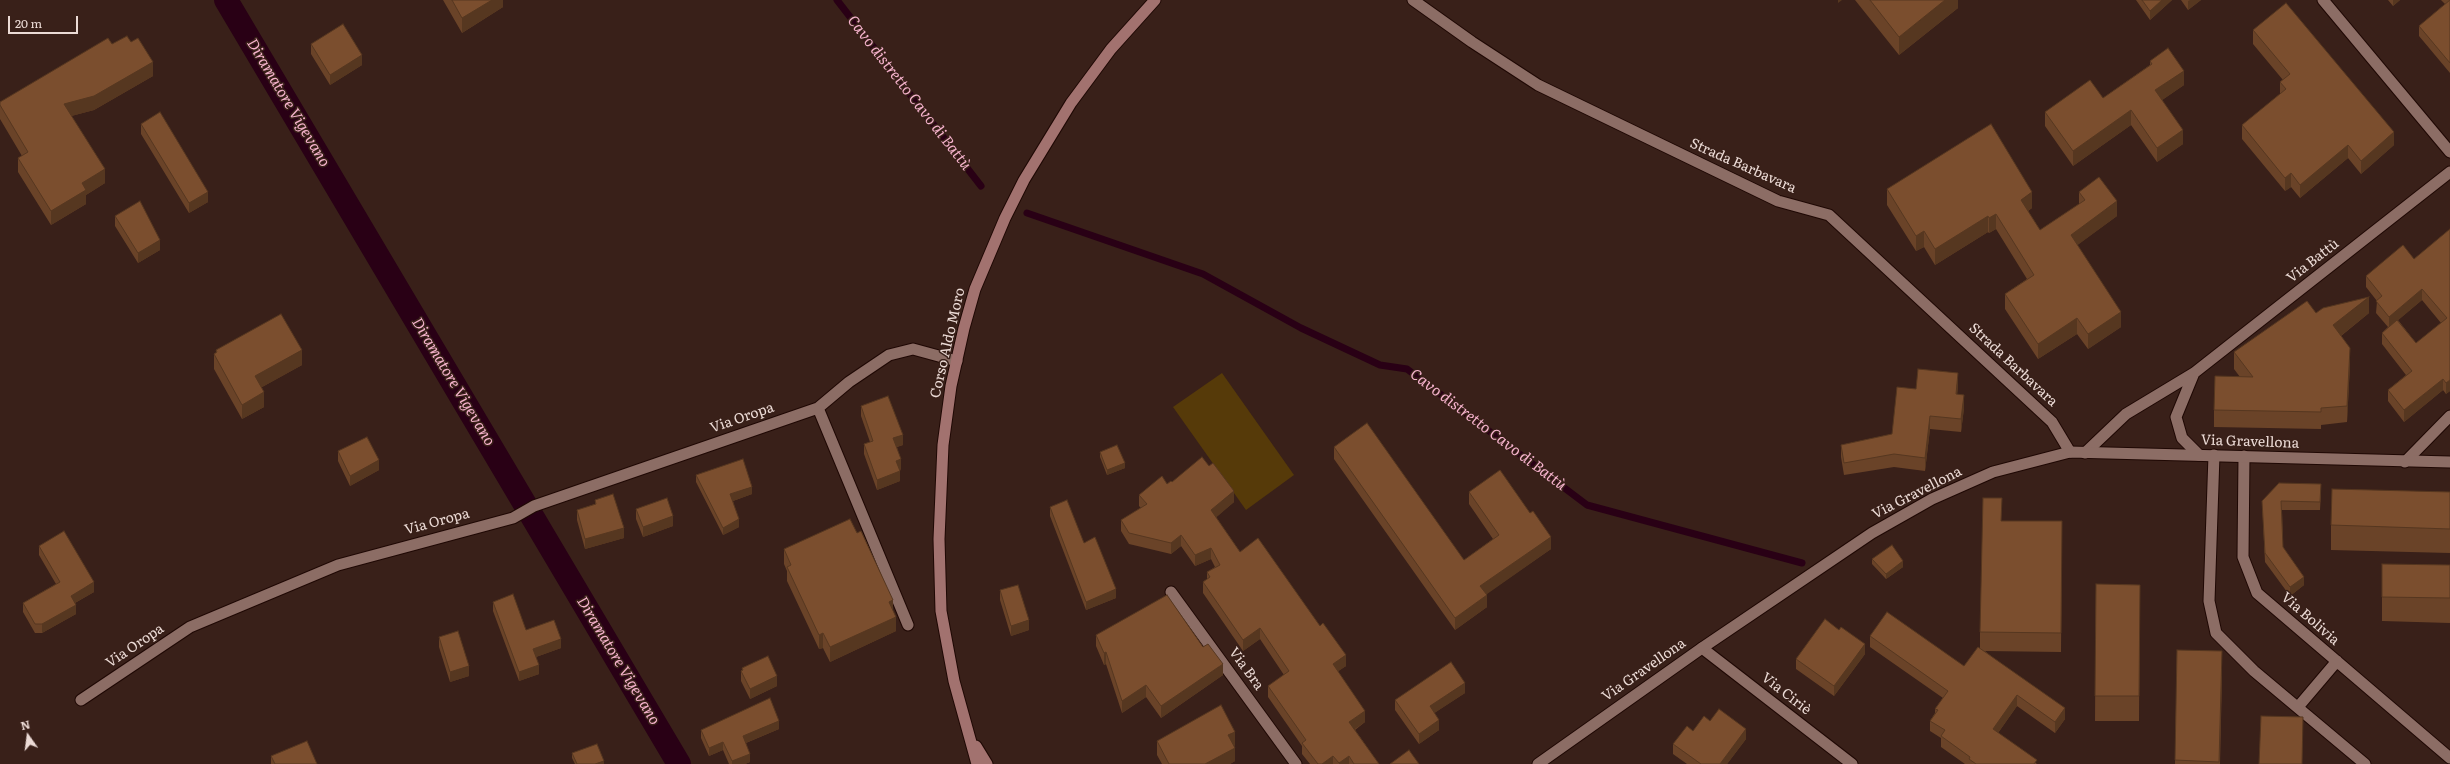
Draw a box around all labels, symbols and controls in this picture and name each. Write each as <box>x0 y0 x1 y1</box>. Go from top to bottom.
scale bar <box>10 8 80 34</box>
water label: Cavo distretto Cavo di Battù <box>843 12 975 174</box>
text: 20 m <box>15 14 42 32</box>
water label: Diramatore Vigevano <box>243 36 333 170</box>
street label: Strada Barbavara <box>1687 135 1799 197</box>
street label: Via Battù <box>2284 235 2342 287</box>
street label: Corso Aldo Moro <box>927 286 969 400</box>
water label: Diramatore Vigevano <box>408 315 498 449</box>
street label: Strada Barbavara <box>1965 320 2061 410</box>
water label: Cavo distretto Cavo di Battù <box>1406 365 1570 495</box>
street label: Via Oropa <box>708 399 776 437</box>
street label: Via Gravellona <box>2201 432 2299 452</box>
street label: Via Gravellona <box>1869 463 1965 523</box>
street label: Via Oropa <box>403 505 471 539</box>
street label: Via Bolivia <box>2277 589 2343 649</box>
water label: Diramatore Vigevano <box>573 594 663 728</box>
street label: Via Oropa <box>103 620 167 672</box>
street label: Via Gravellona <box>1599 635 1689 705</box>
street label: Via Bra <box>1225 644 1267 694</box>
street label: Via Ciriè <box>1758 669 1814 719</box>
text: N <box>19 715 32 733</box>
north arrow <box>8 716 48 756</box>

